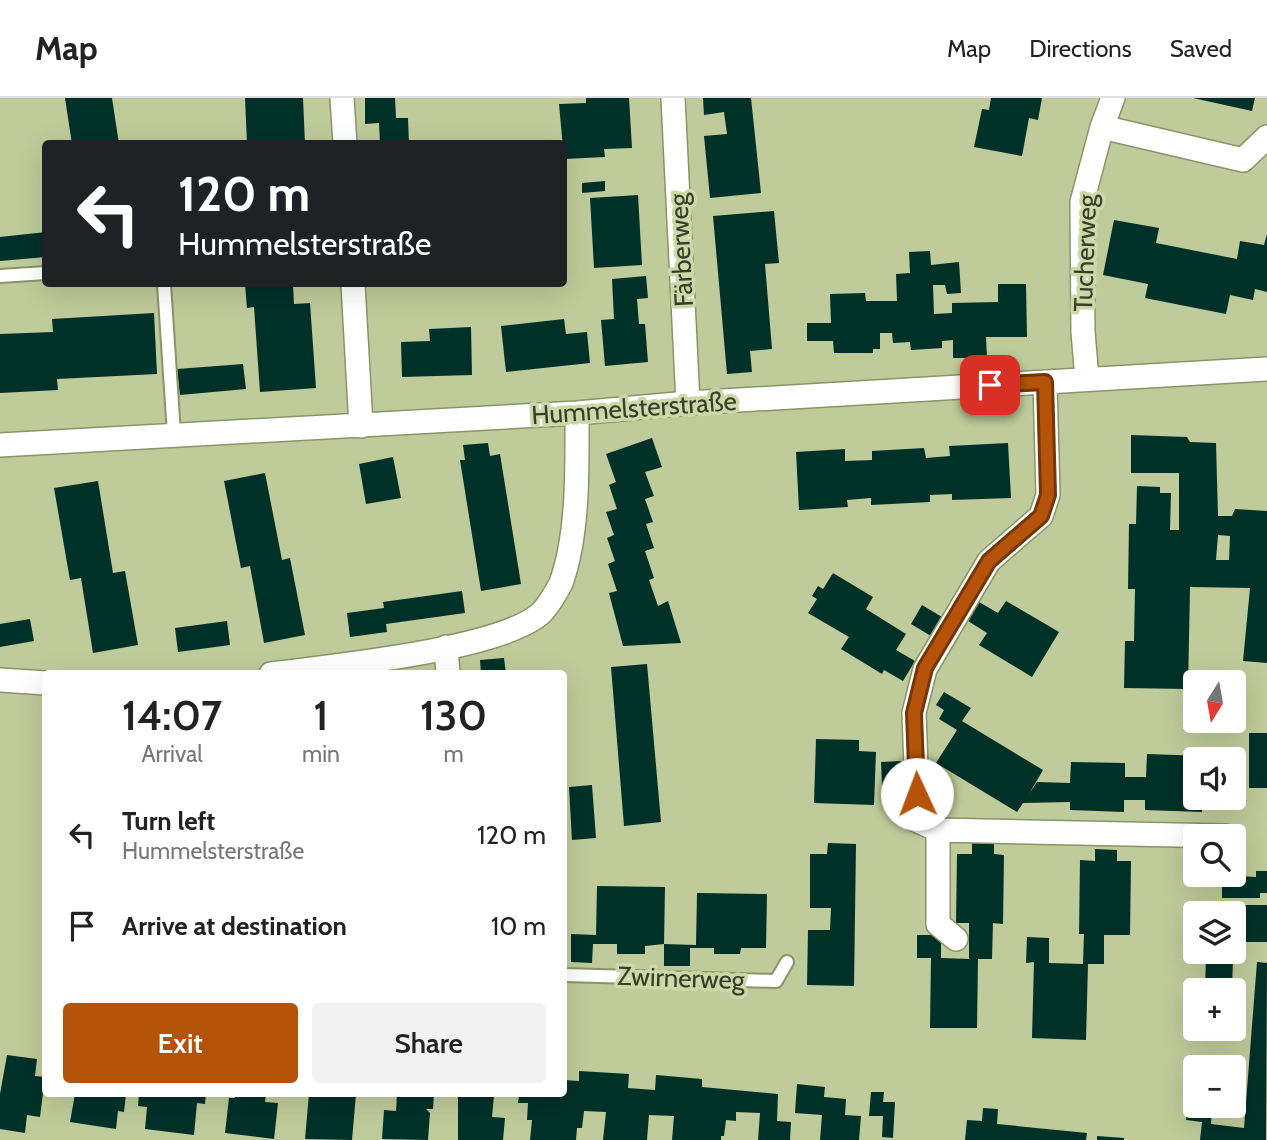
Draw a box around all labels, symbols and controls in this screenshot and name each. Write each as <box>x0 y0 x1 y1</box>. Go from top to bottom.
text: Map <box>35 28 98 68</box>
text: Map <box>947 34 991 63</box>
text: Directions <box>1029 34 1132 63</box>
text: Saved <box>1170 34 1232 63</box>
text: 120 m <box>178 164 310 223</box>
icon: left <box>63 168 154 259</box>
street label: Färberweg <box>662 191 700 308</box>
street label: Tucherweg <box>1067 193 1103 312</box>
text: Hummelsterstraße <box>178 224 431 263</box>
pin <box>960 355 1020 415</box>
icon: arrive <box>971 366 1009 404</box>
street label: Hummelsterstraße <box>530 385 738 431</box>
north arrow <box>1183 670 1246 733</box>
map controls <box>1183 670 1246 1118</box>
text: 14:07 <box>122 689 222 741</box>
text: 1 <box>314 689 328 741</box>
text: 130 <box>420 689 487 741</box>
text: Arrival <box>141 740 203 768</box>
text: min <box>302 740 340 768</box>
text: m <box>443 740 464 768</box>
button: sound <box>1183 747 1246 810</box>
position arrow <box>880 757 954 831</box>
text: Turn left <box>122 805 215 837</box>
icon: left <box>63 816 101 854</box>
text: 120 m <box>477 819 546 851</box>
button: search <box>1183 824 1246 887</box>
text: Hummelsterstraße <box>122 837 304 865</box>
button: layers <box>1183 901 1246 964</box>
icon: arrive <box>63 907 101 945</box>
text: Arrive at destination <box>122 910 347 942</box>
text: 10 m <box>491 910 546 942</box>
street label: Zwirnerweg <box>617 960 746 996</box>
button: + <box>1183 978 1246 1041</box>
button: Exit <box>63 1003 298 1083</box>
button: Share <box>312 1003 546 1083</box>
button: − <box>1183 1055 1246 1118</box>

